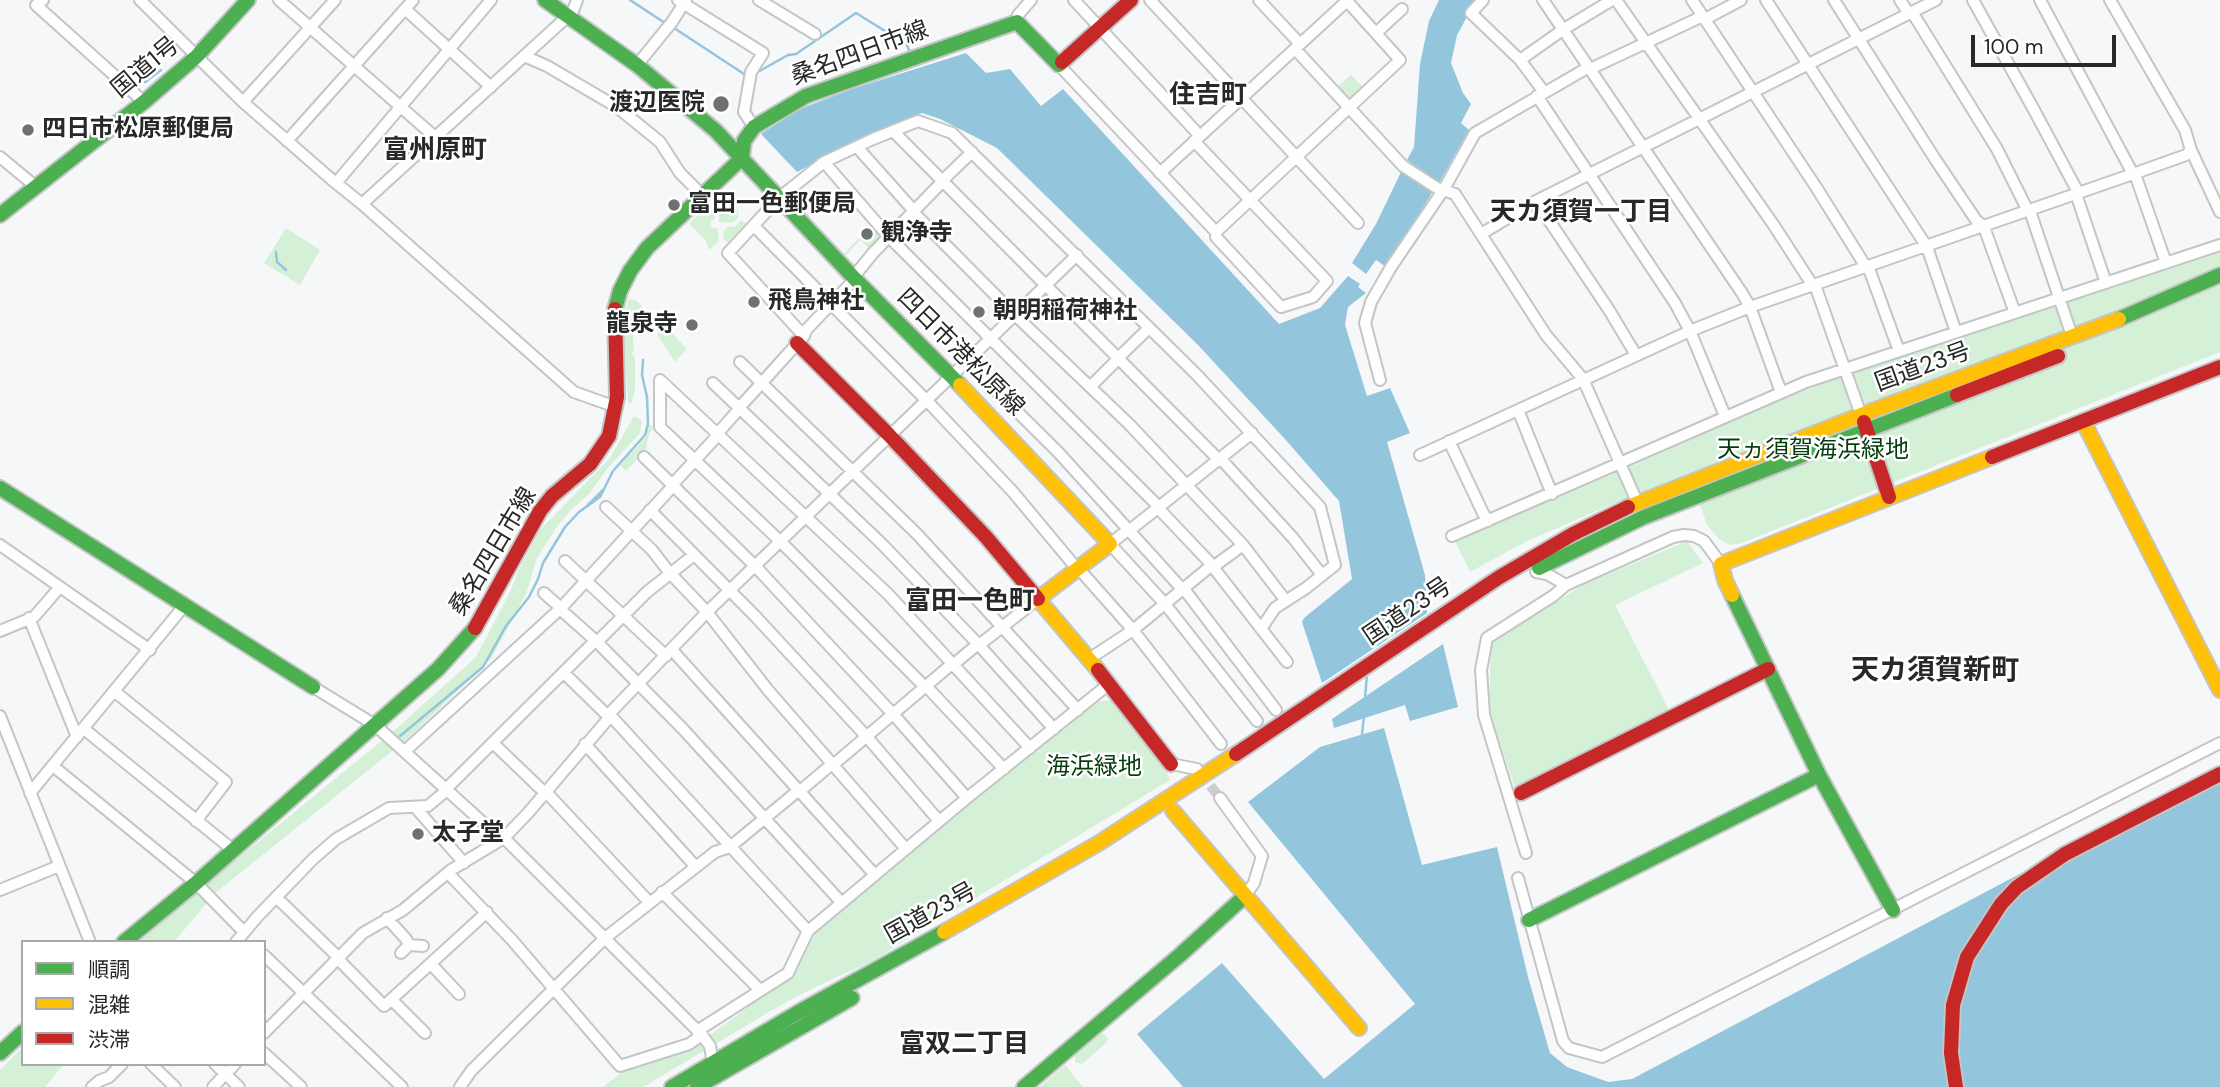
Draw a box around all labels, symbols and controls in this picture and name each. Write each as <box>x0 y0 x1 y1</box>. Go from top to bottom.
street label: 桑名四日市線 <box>787 16 933 92</box>
scale bar <box>1975 21 2120 65</box>
street label: 国道1号 <box>106 31 186 105</box>
text: 100 m <box>1984 33 2044 61</box>
district label: 住吉町 <box>1169 80 1247 112</box>
place label: 渡辺医院 <box>609 90 705 118</box>
marker: 渡辺医院 <box>711 94 731 114</box>
place label: 四日市松原郵便局 <box>42 116 234 144</box>
marker: 四日市松原郵便局 <box>20 122 36 138</box>
district label: 富州原町 <box>383 135 487 167</box>
place label: 富田一色郵便局 <box>688 191 856 219</box>
marker: 富田一色郵便局 <box>666 197 682 213</box>
district label: 天カ須賀一丁目 <box>1490 197 1672 229</box>
place label: 観浄寺 <box>881 220 953 248</box>
marker: 観浄寺 <box>859 226 875 242</box>
street label: 四日市港松原線 <box>890 283 1030 423</box>
place label: 飛鳥神社 <box>768 288 864 316</box>
marker: 飛鳥神社 <box>746 294 762 310</box>
place label: 朝明稲荷神社 <box>993 298 1137 326</box>
marker: 朝明稲荷神社 <box>971 304 987 320</box>
place label: 龍泉寺 <box>606 311 678 339</box>
marker: 龍泉寺 <box>684 317 700 333</box>
street label: 国道23号 <box>1871 337 1975 399</box>
park label: 天ヵ須賀海浜緑地 <box>1717 437 1909 465</box>
street label: 桑名四日市線 <box>445 483 543 621</box>
street label: 国道23号 <box>1358 572 1458 652</box>
district label: 富田一色町 <box>905 586 1035 618</box>
district label: 天カ須賀新町 <box>1851 655 2019 689</box>
park label: 海浜緑地 <box>1046 754 1142 782</box>
place label: 太子堂 <box>432 820 504 848</box>
marker: 太子堂 <box>410 826 426 842</box>
street label: 国道23号 <box>880 877 982 951</box>
legend <box>21 940 266 1066</box>
text: 順調 <box>88 956 130 984</box>
text: 混雑 <box>88 991 130 1019</box>
text: 渋滞 <box>88 1026 130 1054</box>
district label: 富双二丁目 <box>899 1029 1029 1061</box>

